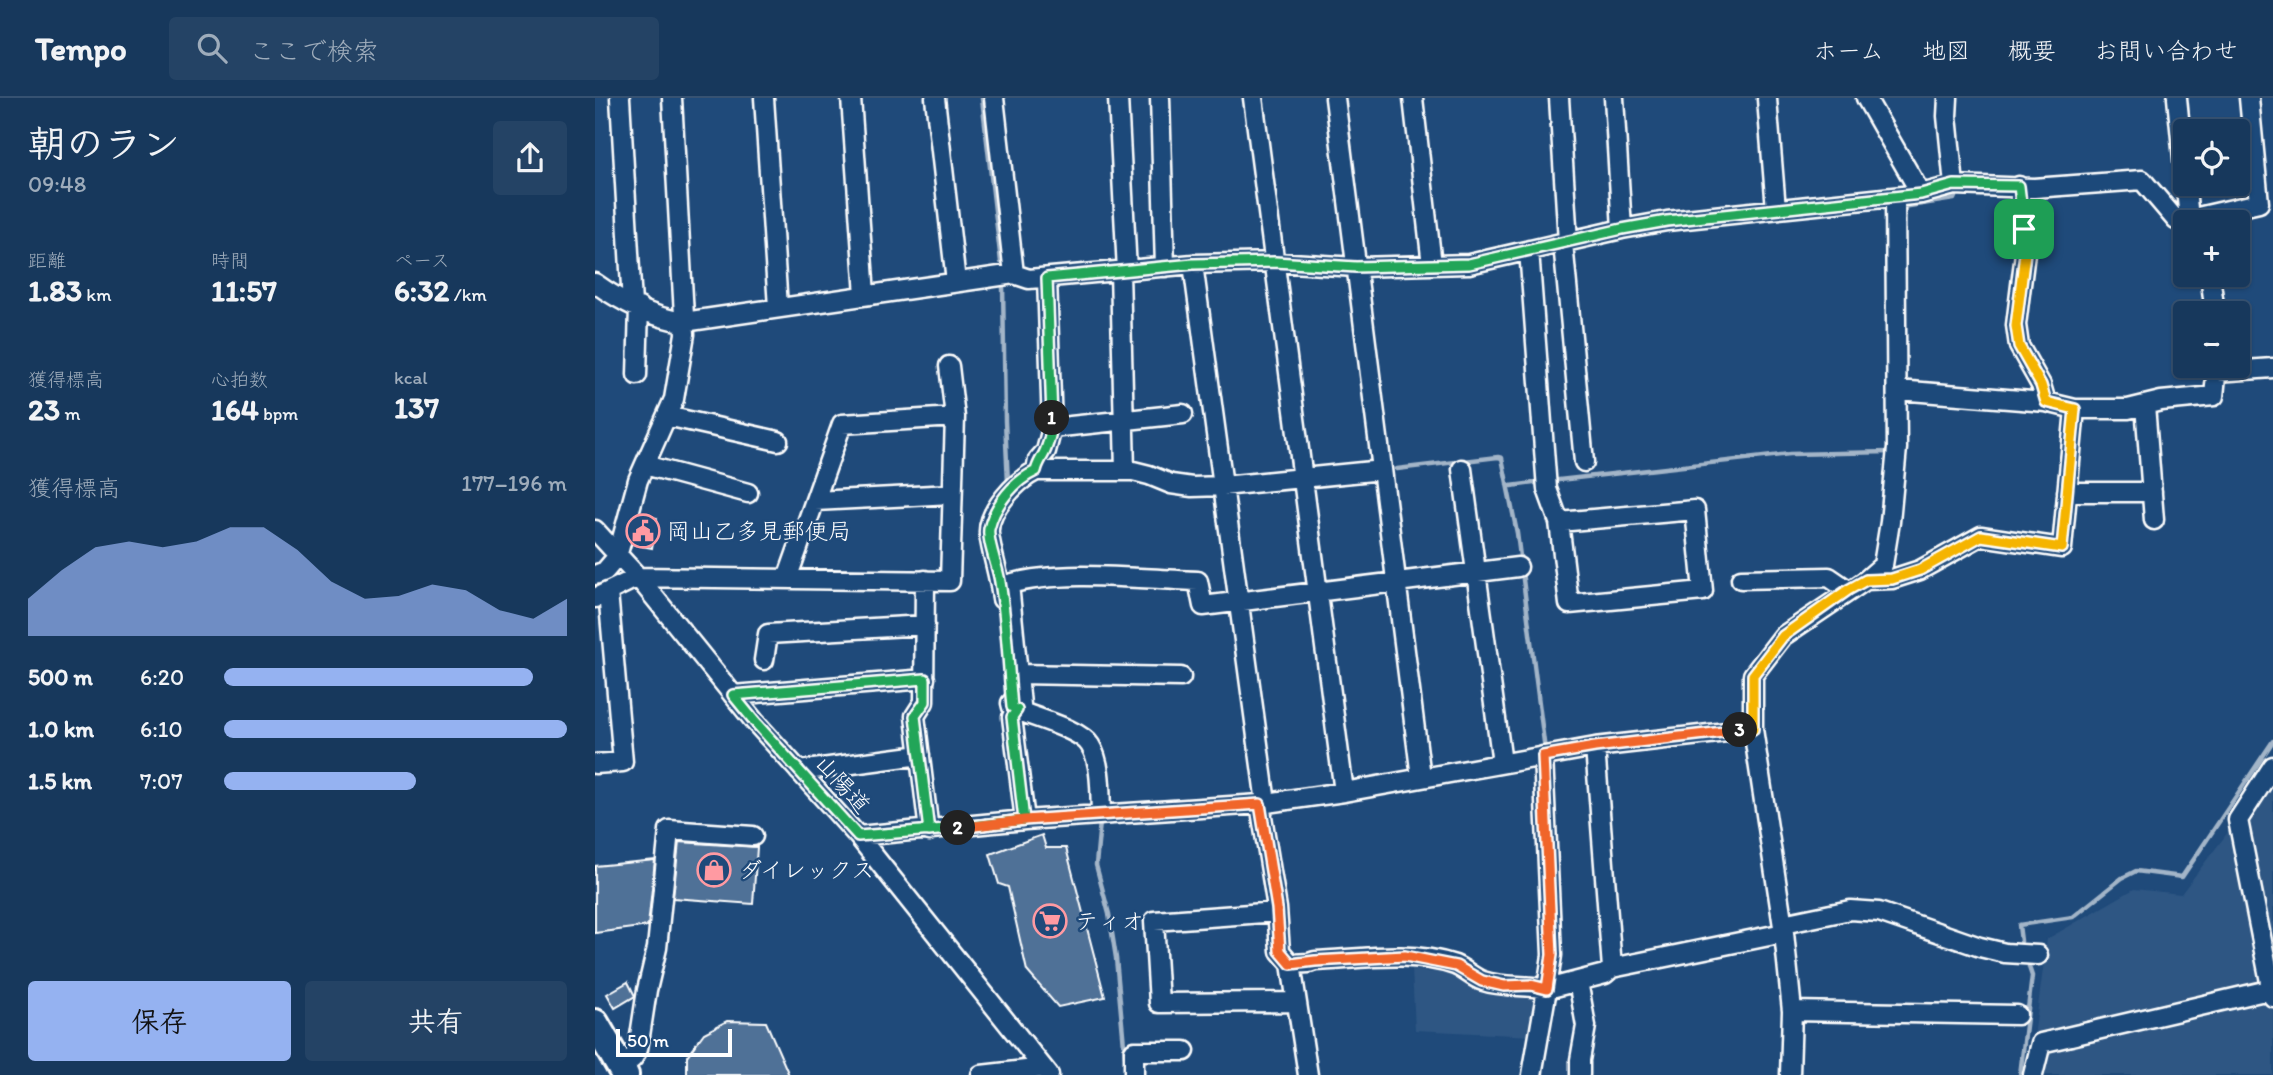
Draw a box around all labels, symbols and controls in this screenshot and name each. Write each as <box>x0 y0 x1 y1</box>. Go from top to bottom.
search box <box>169 17 659 80</box>
text: Tempo <box>35 29 127 68</box>
icon: search <box>193 29 231 67</box>
text: ここで検索 <box>249 35 379 67</box>
text: ホーム <box>1813 36 1884 65</box>
text: 地図 <box>1922 36 1970 65</box>
text: 概要 <box>2008 36 2056 65</box>
text: お問い合わせ <box>2094 36 2238 65</box>
map controls <box>2173 119 2250 378</box>
button: locate <box>2173 119 2250 196</box>
text: 朝のラン <box>28 121 180 167</box>
button: share <box>493 121 567 195</box>
text: 09:48 <box>28 170 86 198</box>
pin <box>1994 199 2054 259</box>
icon: arrive <box>2005 210 2043 248</box>
button: + <box>2173 210 2250 287</box>
text: 距離 <box>28 249 66 272</box>
text: 時間 <box>211 249 249 272</box>
text: ペース <box>394 249 450 272</box>
text: 1.83 <box>28 272 82 309</box>
text: 11:57 <box>211 272 277 309</box>
text: 6:32 <box>394 272 449 309</box>
text: km <box>82 283 112 306</box>
text: /km <box>449 283 487 306</box>
button: − <box>2173 301 2250 378</box>
text: kcal <box>394 366 428 389</box>
text: 獲得標高 <box>28 368 104 391</box>
text: 心拍数 <box>211 368 268 391</box>
text: 137 <box>394 389 439 426</box>
text: 23 <box>28 391 60 428</box>
text: 164 <box>211 391 259 428</box>
pin: 1 <box>1035 400 1070 436</box>
text: m <box>60 402 80 425</box>
text: bpm <box>259 402 298 425</box>
text: 1 <box>1047 406 1056 429</box>
text: 177–196 m <box>461 469 567 497</box>
text: 獲得標高 <box>28 474 120 502</box>
public building icon: 岡山乙多見郵便局 <box>624 512 662 550</box>
place label: 岡山乙多見郵便局 <box>667 517 851 545</box>
text: 500 m <box>28 663 93 691</box>
text: 6:20 <box>140 663 184 691</box>
pin: 3 <box>1723 712 1757 748</box>
text: 1.0 km <box>28 715 94 743</box>
text: 6:10 <box>140 715 183 743</box>
text: 3 <box>1734 718 1745 741</box>
street label: 山陽道 <box>810 749 876 819</box>
text: 1.5 km <box>28 767 92 795</box>
text: 7:07 <box>140 767 183 795</box>
pin: 2 <box>941 810 975 846</box>
text: 2 <box>953 816 963 839</box>
shop icon: ダイレックス <box>695 851 733 889</box>
place label: ダイレックス <box>739 856 874 884</box>
supermarket icon: ティオ <box>1031 902 1069 940</box>
place label: ティオ <box>1075 907 1144 935</box>
button: 保存 <box>28 981 291 1061</box>
button: 共有 <box>305 981 567 1061</box>
scale bar <box>616 1026 731 1058</box>
text: 50 m <box>627 1029 669 1052</box>

